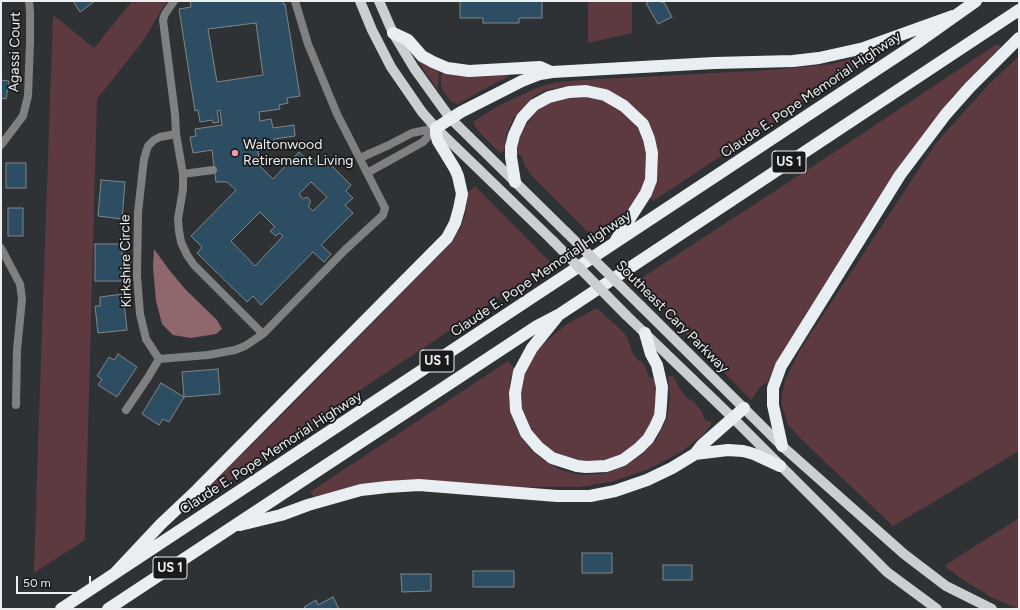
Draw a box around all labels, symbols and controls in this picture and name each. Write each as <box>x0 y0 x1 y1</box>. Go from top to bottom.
street label: Agassi Court <box>6 12 24 92</box>
street label: Claude E. Pope Memorial Highway <box>718 28 904 162</box>
place label: Waltonwood Retirement Living <box>243 137 354 170</box>
marker: Waltonwood Retirement Living <box>230 148 240 158</box>
road number: US 1 <box>772 151 806 173</box>
street label: Claude E. Pope Memorial Highway <box>448 207 634 341</box>
street label: Kirkshire Circle <box>117 214 135 308</box>
street label: Southeast Cary Parkway <box>612 257 732 377</box>
road number: US 1 <box>420 350 454 372</box>
street label: Claude E. Pope Memorial Highway <box>177 388 365 518</box>
road number: US 1 <box>153 557 187 579</box>
scale bar <box>18 568 93 594</box>
text: 50 m <box>23 576 51 590</box>

